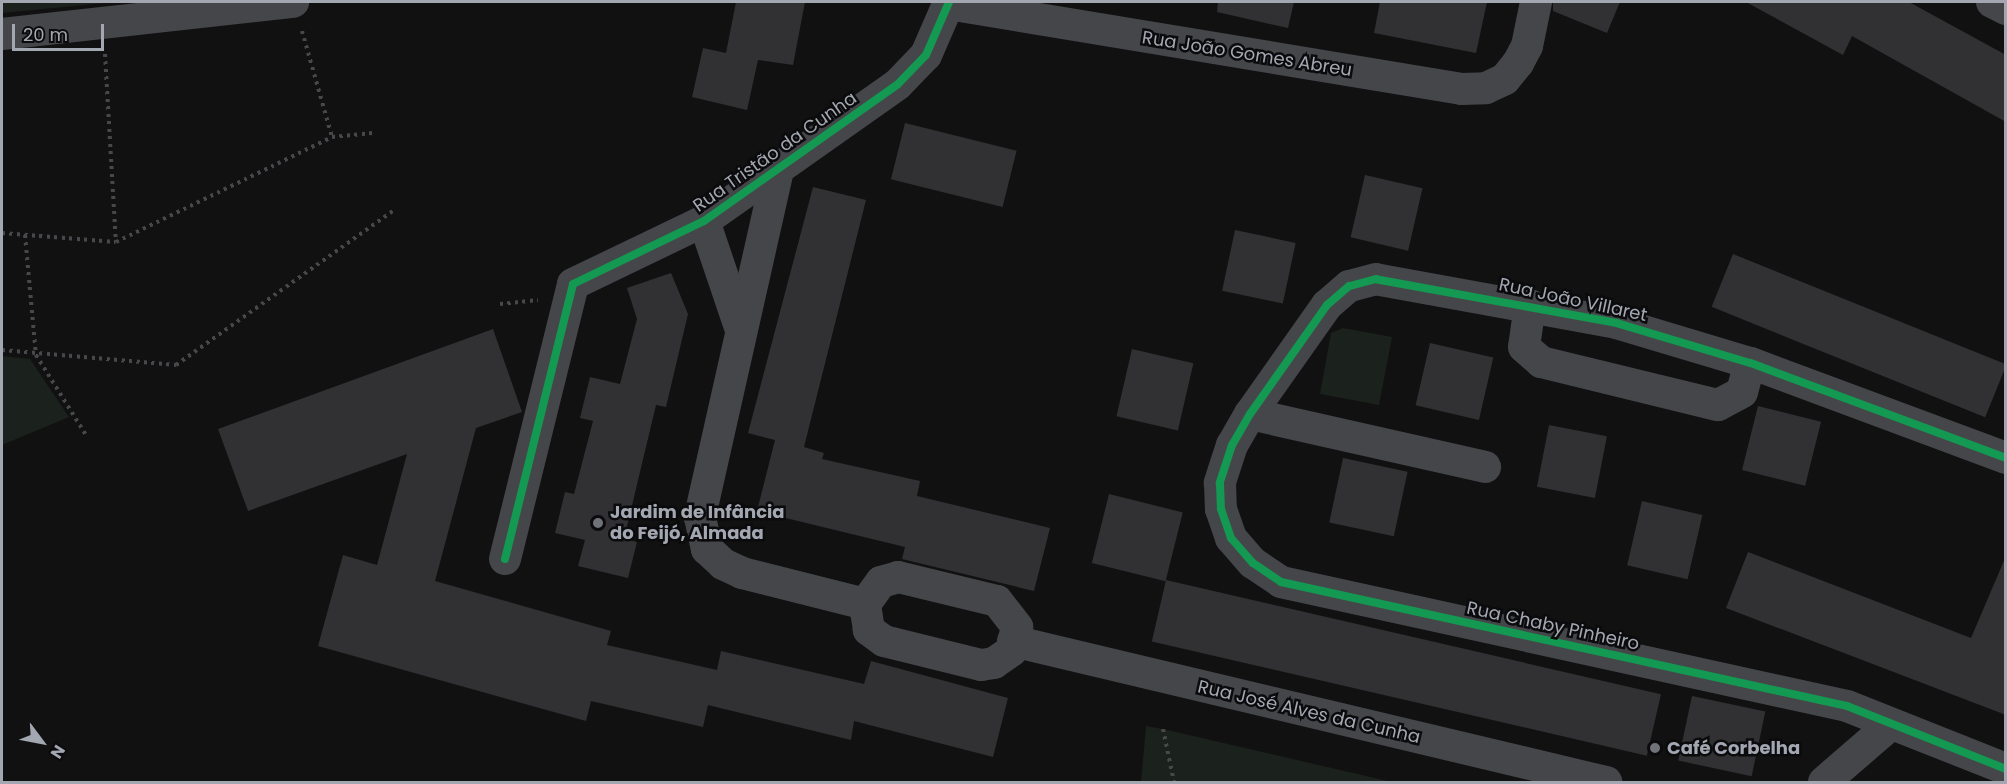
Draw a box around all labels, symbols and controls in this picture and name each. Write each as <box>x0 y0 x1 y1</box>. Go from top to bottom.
scale bar <box>15 12 106 50</box>
text: 20 m <box>23 22 68 47</box>
street label: Rua João Gomes Abreu <box>1141 27 1353 81</box>
street label: Rua Tristão da Cunha <box>689 87 861 217</box>
street label: Rua João Villaret <box>1497 274 1649 326</box>
place label: Jardim de Infância do Feijó, Almada <box>610 502 785 544</box>
marker: Jardim de Infância do Feijó, Almada <box>591 516 605 530</box>
street label: Rua Chaby Pinheiro <box>1465 597 1641 655</box>
street label: Rua José Alves da Cunha <box>1196 676 1422 748</box>
north arrow <box>12 712 72 772</box>
place label: Café Corbelha <box>1667 737 1800 759</box>
text: N <box>45 741 71 763</box>
marker: Café Corbelha <box>1648 741 1662 755</box>

